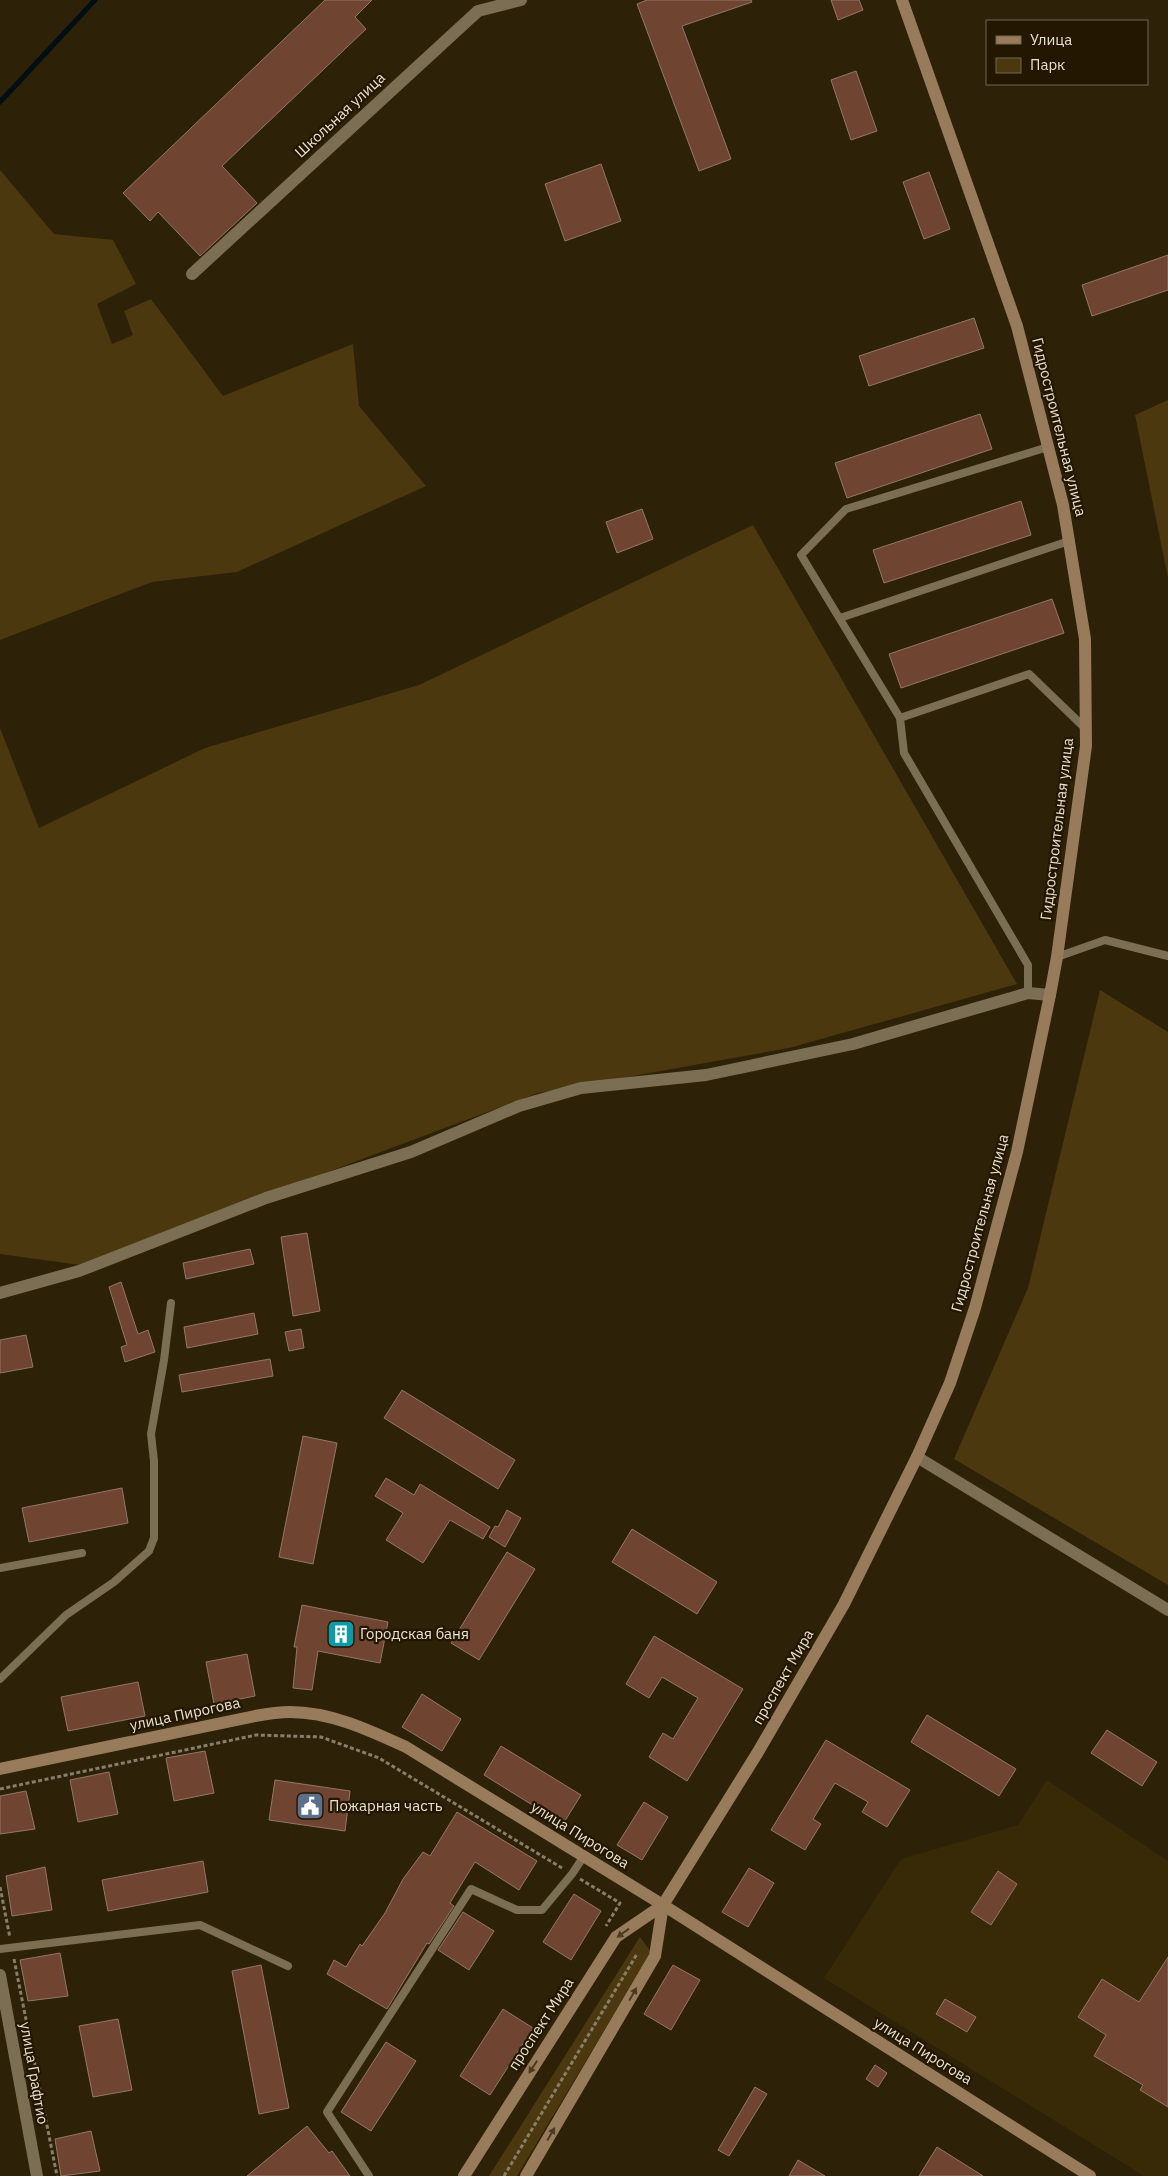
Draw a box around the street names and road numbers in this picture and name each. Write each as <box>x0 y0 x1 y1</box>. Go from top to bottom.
street label: Школьная улица <box>290 68 389 161</box>
street label: Гидростроительная улица <box>1028 336 1091 518</box>
street label: Гидростроительная улица <box>1036 737 1077 921</box>
street label: Гидростроительная улица <box>947 1132 1012 1314</box>
street label: проспект Мира <box>748 1626 817 1728</box>
street label: улица Пирогова <box>128 1693 242 1734</box>
street label: улица Пирогова <box>528 1797 633 1872</box>
street label: проспект Мира <box>504 1974 578 2074</box>
street label: улица Пирогова <box>871 2013 976 2088</box>
street label: улица Графтио <box>16 2020 53 2126</box>

